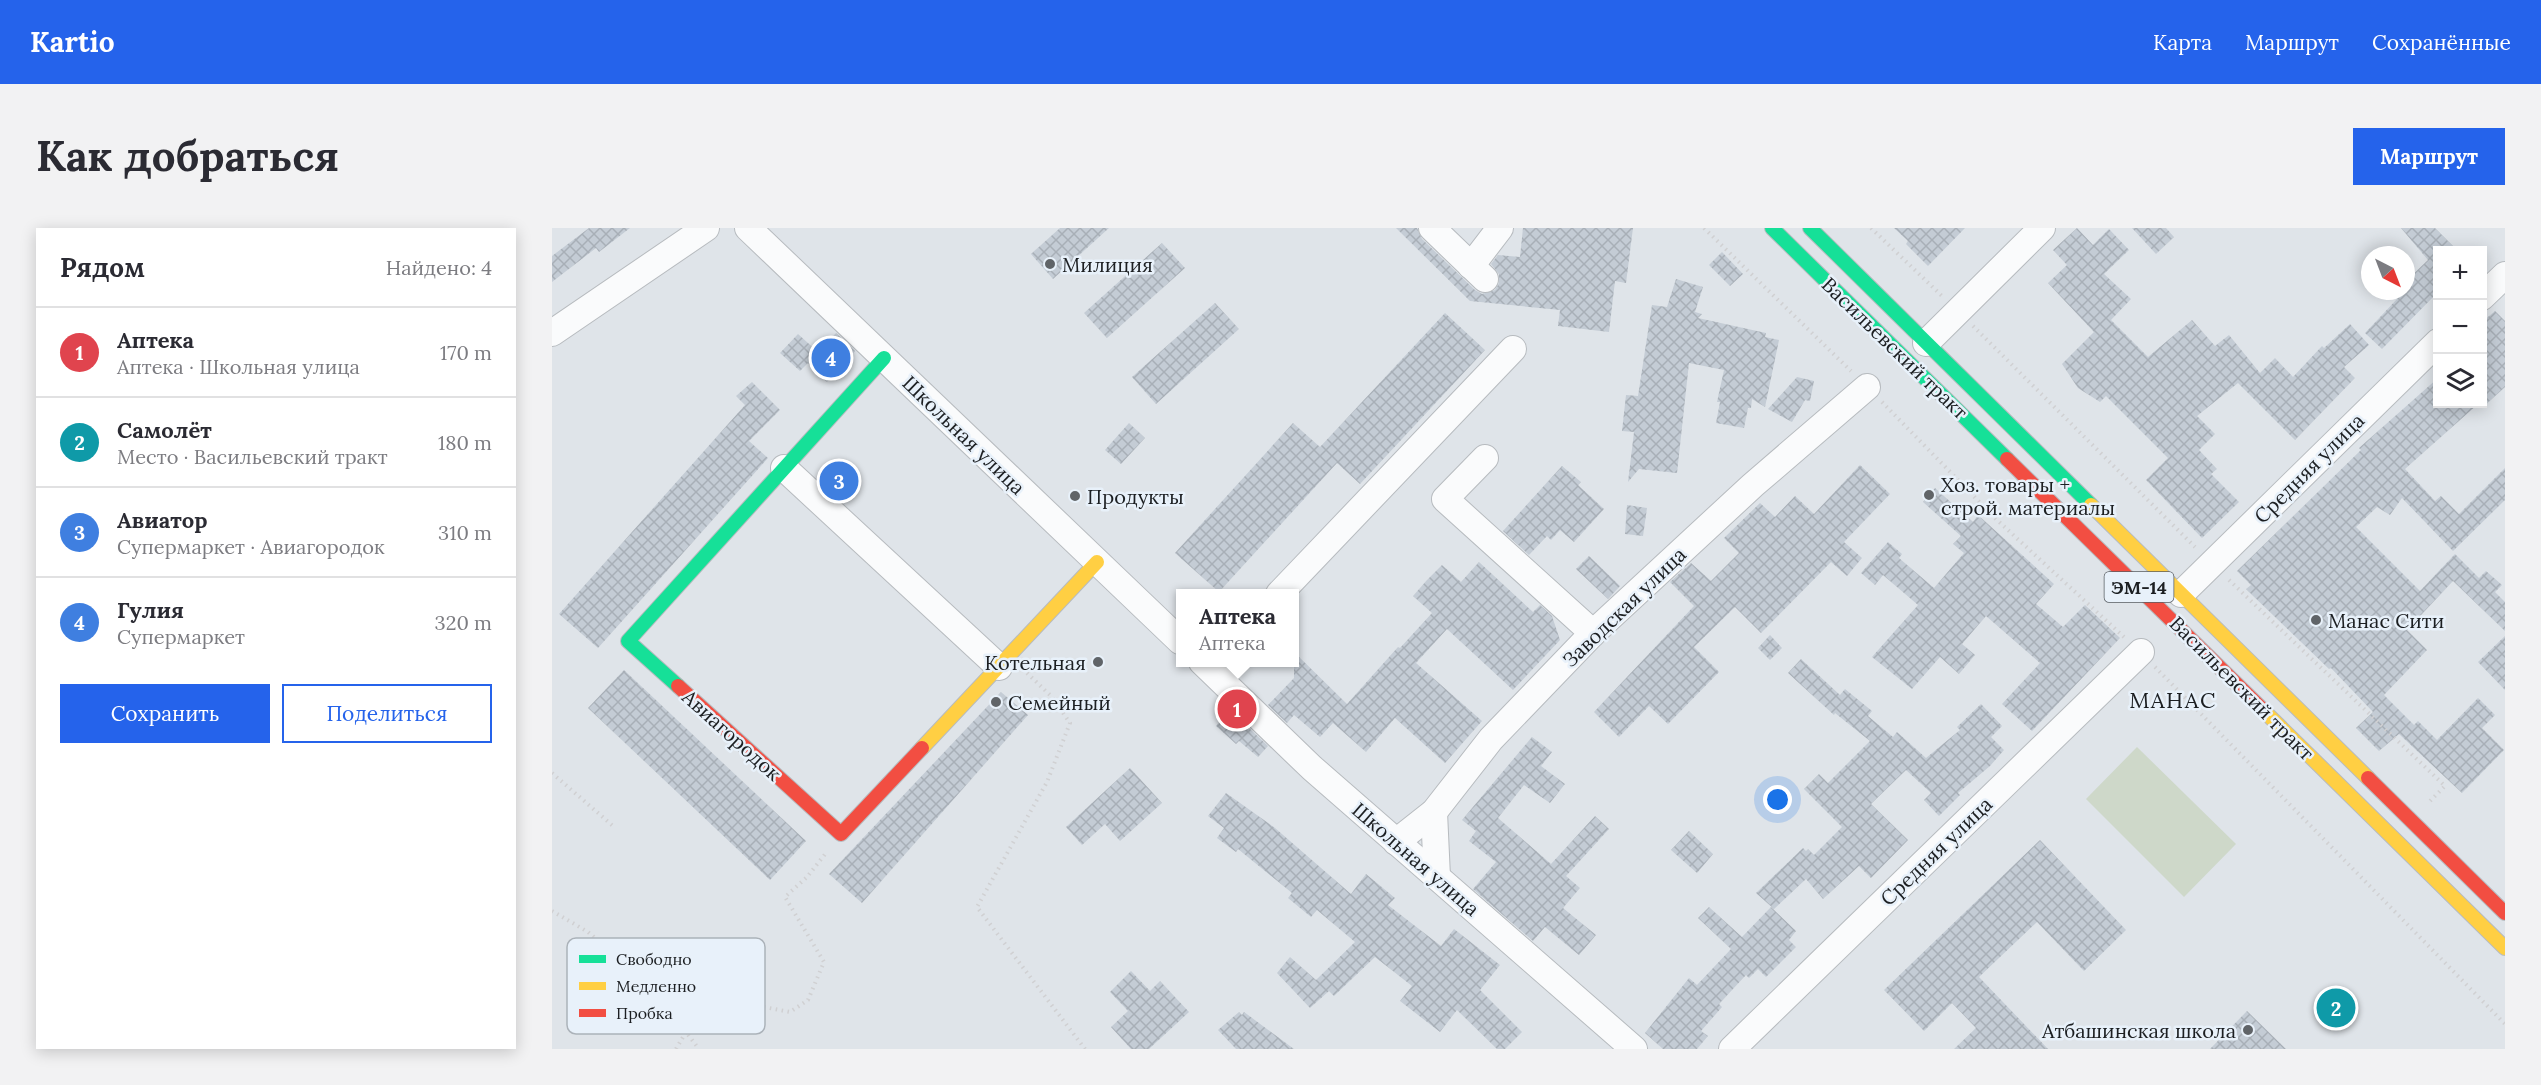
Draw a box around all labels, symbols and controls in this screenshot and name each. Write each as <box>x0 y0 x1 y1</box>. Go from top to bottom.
text: Kartio <box>30 24 114 60</box>
text: Карта <box>2153 29 2212 56</box>
text: Маршрут <box>2245 29 2339 56</box>
text: Сохранённые <box>2372 29 2511 56</box>
button: Маршрут <box>2353 128 2505 185</box>
text: Как добраться <box>36 129 339 183</box>
north arrow <box>2361 246 2415 300</box>
map controls <box>2433 246 2487 408</box>
button: + <box>2433 246 2487 300</box>
text: Рядом <box>60 251 145 284</box>
place label: Милиция <box>1062 252 1153 277</box>
text: Найдено: 4 <box>386 255 492 280</box>
marker: Милиция <box>1043 257 1057 271</box>
street label: Васильевский тракт <box>1817 272 1973 424</box>
button: − <box>2433 300 2487 354</box>
text: Аптека <box>117 326 194 354</box>
pin: 4 <box>812 336 850 380</box>
text: 1 <box>75 340 84 365</box>
text: 170 m <box>440 340 492 365</box>
text: Аптека · Школьная улица <box>117 354 360 379</box>
button: layers <box>2433 354 2487 408</box>
street label: Школьная улица <box>898 370 1030 500</box>
street label: Средняя улица <box>2249 408 2369 528</box>
text: Самолёт <box>117 416 212 444</box>
text: 2 <box>74 430 85 455</box>
text: 180 m <box>438 430 492 455</box>
text: Место · Васильевский тракт <box>117 444 388 469</box>
pin: 3 <box>820 458 858 504</box>
place label: Хоз. товары + строй. материалы <box>1941 472 2115 520</box>
place label: Продукты <box>1087 484 1184 509</box>
marker: Хоз. товары + строй. материалы <box>1922 488 1936 502</box>
marker: Продукты <box>1068 489 1082 503</box>
text: Авиатор <box>117 506 208 534</box>
text: 3 <box>74 520 85 545</box>
text: 310 m <box>438 520 492 545</box>
text: Супермаркет · Авиагородок <box>117 534 385 559</box>
street label: Заводская улица <box>1557 542 1691 672</box>
road number: ЭМ-14 <box>2104 572 2174 602</box>
popup <box>1176 589 1299 667</box>
text: Гулия <box>117 596 184 624</box>
text: Аптека <box>1199 602 1276 630</box>
place label: Манас Сити <box>2328 608 2444 633</box>
text: 4 <box>74 610 85 635</box>
text: 320 m <box>435 610 492 635</box>
street label: Васильевский тракт <box>2165 611 2319 765</box>
marker: Манас Сити <box>2309 613 2323 627</box>
text: Супермаркет <box>117 624 245 649</box>
text: Аптека <box>1199 630 1266 655</box>
place label: Котельная <box>985 650 1086 675</box>
marker: Котельная <box>1091 655 1105 669</box>
street label: Авиагородок <box>677 683 787 786</box>
button: Сохранить <box>60 684 270 743</box>
button: Поделиться <box>282 684 492 743</box>
pin: 1 <box>1218 686 1256 732</box>
district label: МАНАС <box>2129 686 2217 714</box>
place label: Семейный <box>1008 690 1111 715</box>
marker: Семейный <box>989 695 1003 709</box>
your location <box>1763 785 1792 814</box>
street label: Средняя улица <box>1875 791 1997 911</box>
street label: Школьная улица <box>1347 797 1485 921</box>
legend <box>567 938 765 1034</box>
text: Свободно <box>616 949 692 969</box>
text: Медленно <box>616 976 696 996</box>
pin: 2 <box>2316 986 2356 1030</box>
text: Пробка <box>616 1003 673 1023</box>
place label: Атбашинская школа <box>2041 1018 2236 1043</box>
marker: Атбашинская школа <box>2241 1023 2255 1037</box>

